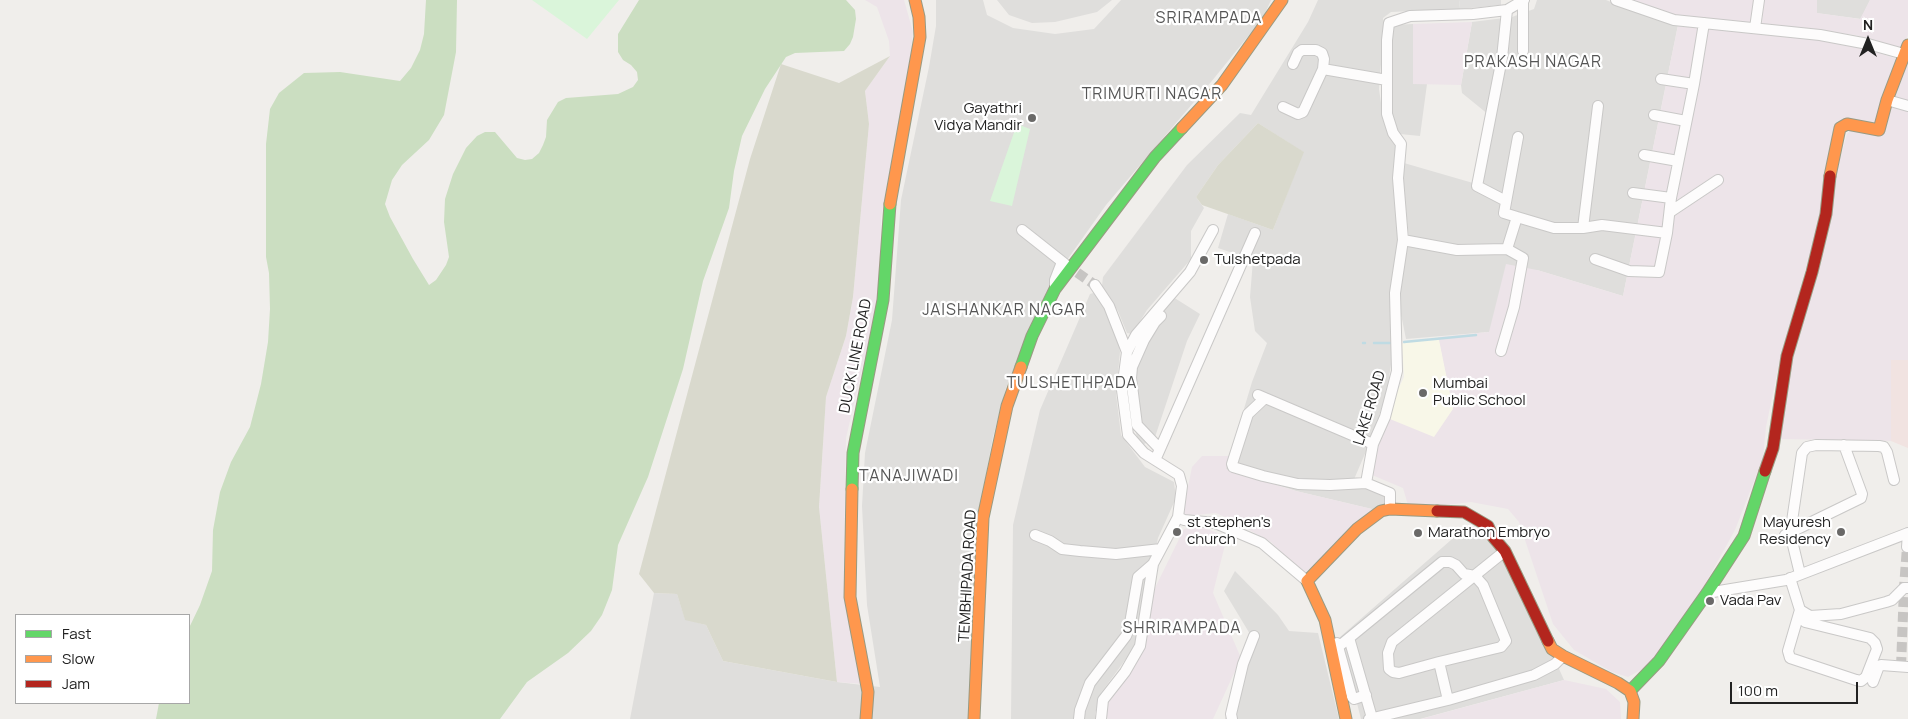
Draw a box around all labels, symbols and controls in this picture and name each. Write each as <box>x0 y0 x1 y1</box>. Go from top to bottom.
district label: SRIRAMPADA <box>1154 9 1264 29</box>
north arrow <box>1843 15 1893 65</box>
text: N <box>1863 15 1873 34</box>
district label: PRAKASH NAGAR <box>1462 53 1604 73</box>
district label: TRIMURTI NAGAR <box>1080 85 1224 105</box>
place label: Gayathri Vidya Mandir <box>934 100 1022 135</box>
marker: Gayathri Vidya Mandir <box>1026 112 1038 124</box>
place label: Tulshetpada <box>1214 251 1301 269</box>
marker: Tulshetpada <box>1198 254 1210 266</box>
street label: DUCK LINE ROAD <box>836 297 876 415</box>
district label: JAISHANKAR NAGAR <box>920 301 1088 321</box>
street label: LAKE ROAD <box>1350 368 1390 448</box>
district label: TULSHETHPADA <box>1005 374 1139 394</box>
place label: Mumbai Public School <box>1433 375 1526 410</box>
marker: Mumbai Public School <box>1417 387 1429 399</box>
district label: TANAJIWADI <box>858 467 960 487</box>
street label: TEMBHIPADA ROAD <box>956 509 980 643</box>
place label: st stephen's church <box>1187 514 1271 549</box>
place label: Mayuresh Residency <box>1759 514 1831 549</box>
place label: Marathon Embryo <box>1428 524 1550 542</box>
marker: st stephen's church <box>1171 526 1183 538</box>
marker: Mayuresh Residency <box>1835 526 1847 538</box>
marker: Marathon Embryo <box>1412 527 1424 539</box>
place label: Vada Pav <box>1720 592 1781 610</box>
marker: Vada Pav <box>1704 595 1716 607</box>
legend <box>15 614 190 704</box>
district label: SHRIRAMPADA <box>1121 619 1243 639</box>
text: Fast <box>62 623 91 644</box>
text: Slow <box>62 648 95 669</box>
scale bar <box>1733 672 1860 704</box>
text: Jam <box>62 673 90 694</box>
text: 100 m <box>1738 680 1778 701</box>

